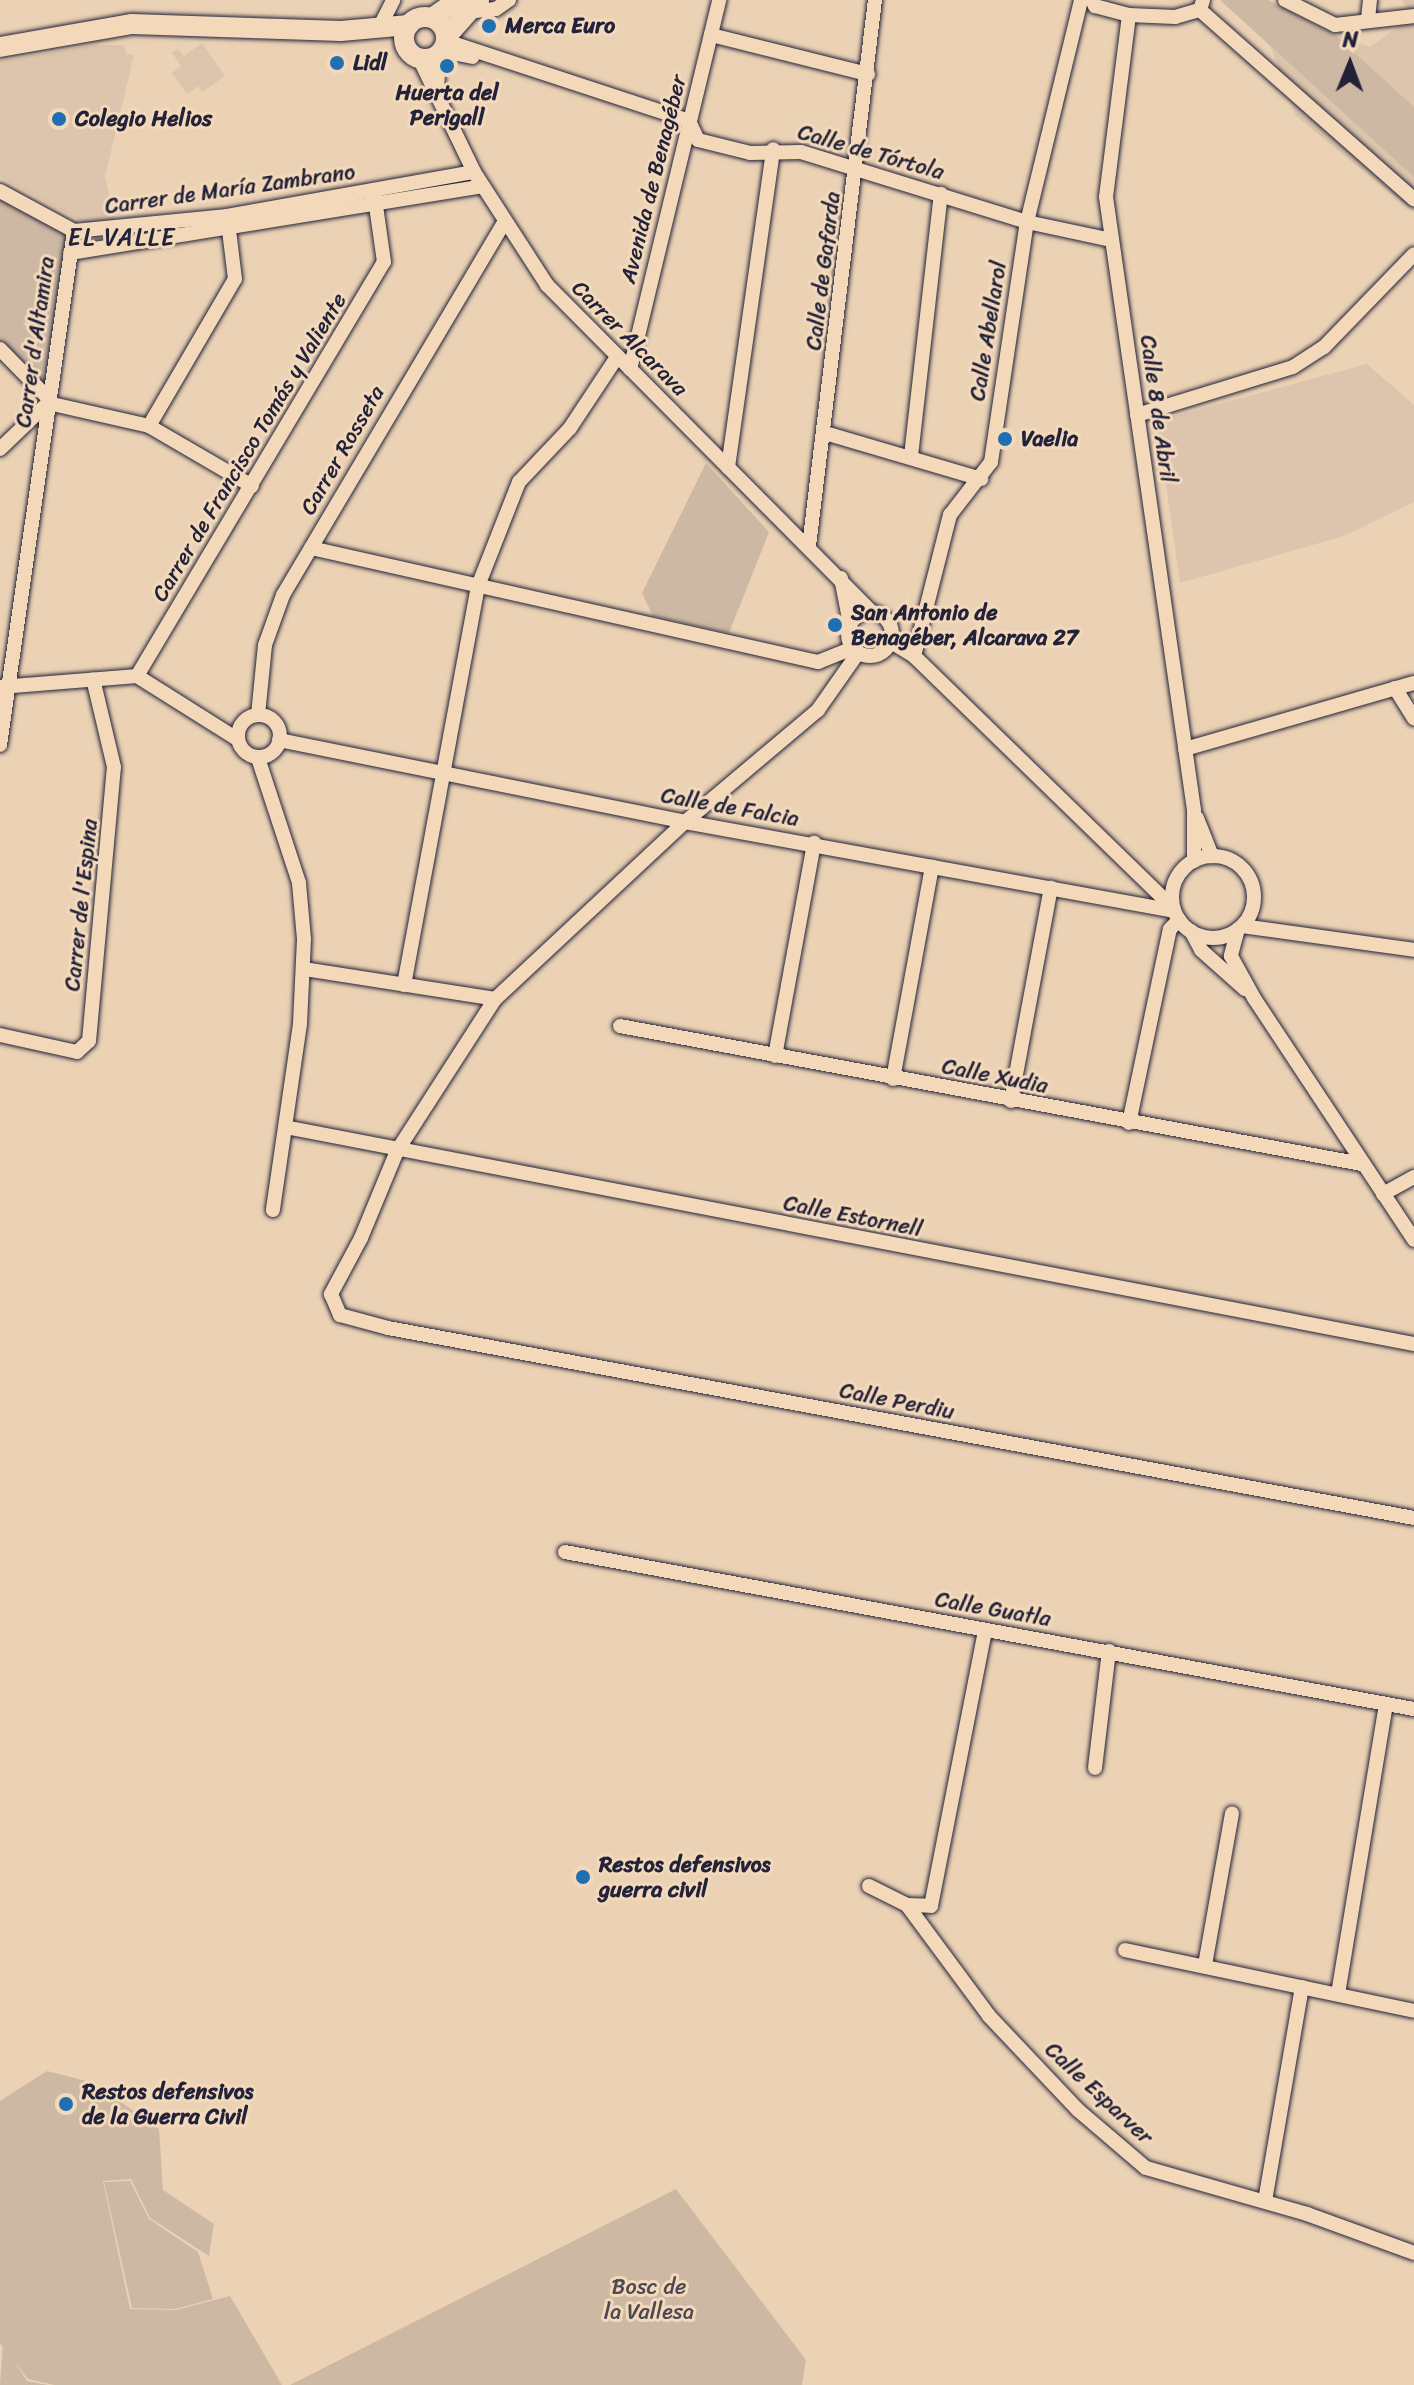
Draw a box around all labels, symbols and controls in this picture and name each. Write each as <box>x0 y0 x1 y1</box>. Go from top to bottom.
place label: Merca Euro <box>505 13 615 39</box>
marker: Merca Euro <box>480 17 498 35</box>
text: N <box>1342 20 1358 59</box>
north arrow <box>1310 24 1390 104</box>
place label: Lidl <box>353 50 387 76</box>
marker: Lidl <box>328 54 346 72</box>
marker: Huerta del Perigall <box>438 57 456 75</box>
street label: Avenida de Benagéber <box>614 73 692 285</box>
place label: Huerta del Perigall <box>395 79 499 130</box>
place label: Colegio Helios <box>75 106 212 132</box>
marker: Colegio Helios <box>50 110 68 128</box>
street label: Calle de Tórtola <box>795 118 947 186</box>
street label: Carrer de María Zambrano <box>103 158 357 220</box>
street label: Calle de Gafarda <box>800 190 846 352</box>
district label: EL VALLE <box>68 224 176 252</box>
street label: Carrer d'Altamira <box>10 255 60 429</box>
street label: Calle Abellarol <box>964 259 1012 403</box>
street label: Carrer Alcarava <box>567 275 693 401</box>
street label: Carrer de Francisco Tomás y Valiente <box>146 288 352 606</box>
street label: Calle 8 de Abril <box>1135 333 1181 485</box>
street label: Carrer Rosseta <box>294 381 390 519</box>
place label: Vaelia <box>1021 426 1078 452</box>
marker: Vaelia <box>996 430 1014 448</box>
place label: San Antonio de Benagéber, Alcarava 27 <box>851 599 1078 650</box>
marker: San Antonio de Benagéber, Alcarava 27 <box>826 616 844 634</box>
street label: Calle de Falcia <box>659 782 801 832</box>
street label: Carrer de l'Espina <box>59 817 103 993</box>
street label: Calle Xudia <box>940 1053 1050 1099</box>
street label: Calle Estornell <box>781 1189 925 1243</box>
street label: Calle Perdiu <box>837 1377 957 1425</box>
street label: Calle Guatla <box>933 1586 1053 1632</box>
place label: Restos defensivos guerra civil <box>599 1851 772 1902</box>
marker: Restos defensivos guerra civil <box>574 1868 592 1886</box>
street label: Calle Esparver <box>1039 2036 1159 2150</box>
place label: Restos defensivos de la Guerra Civil <box>82 2078 255 2130</box>
marker: Restos defensivos de la Guerra Civil <box>57 2095 75 2113</box>
park label: Bosc de la Vallesa <box>604 2273 694 2324</box>

